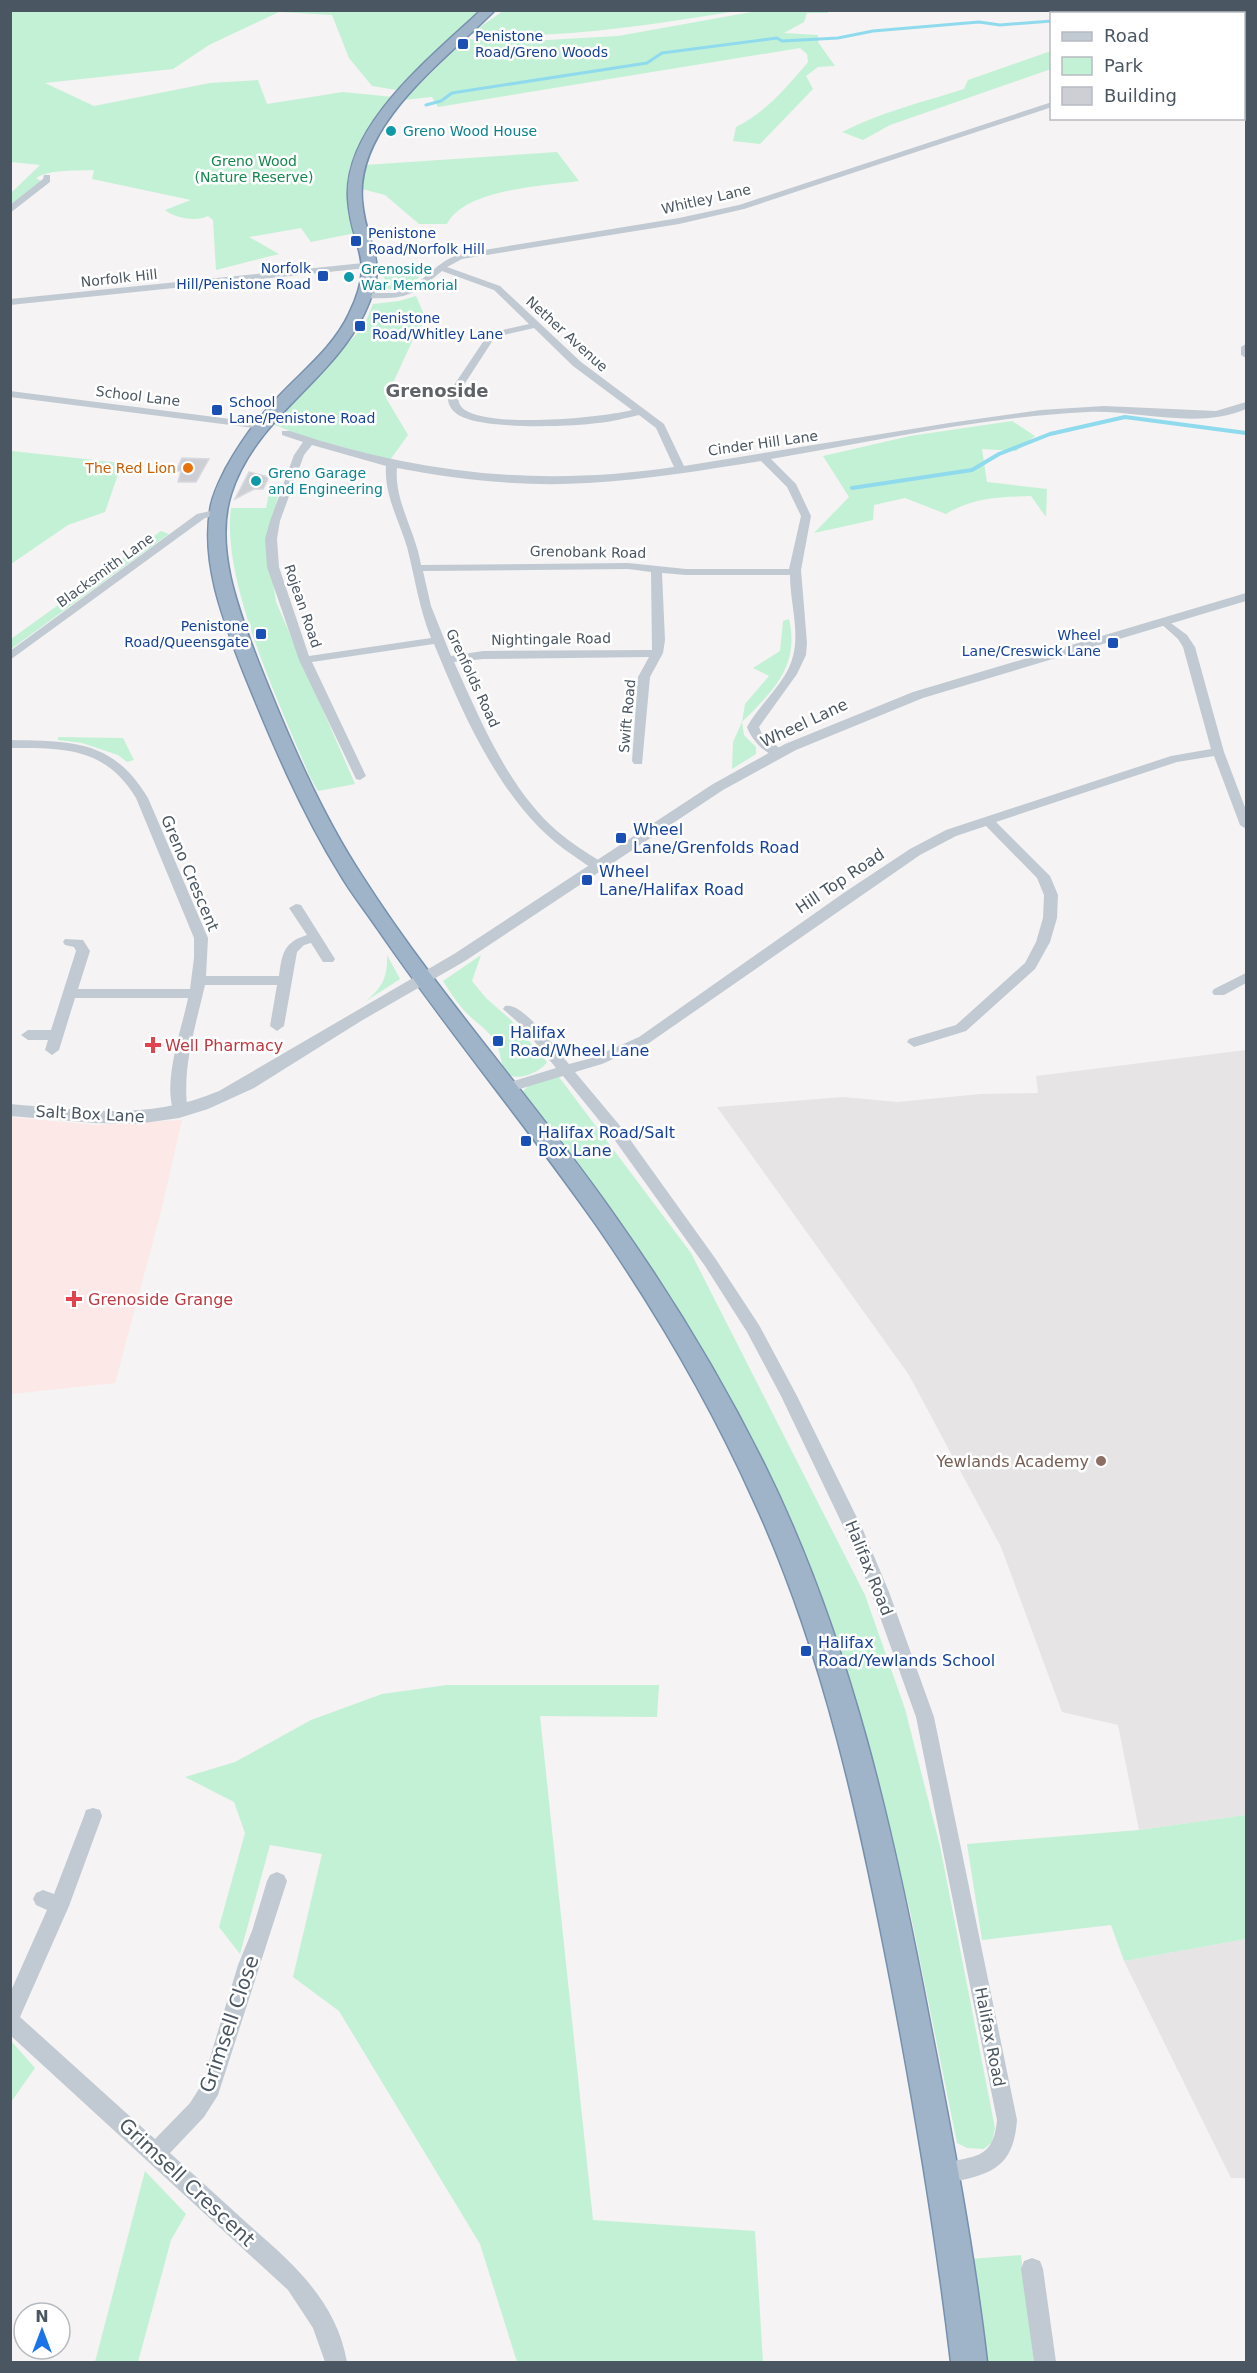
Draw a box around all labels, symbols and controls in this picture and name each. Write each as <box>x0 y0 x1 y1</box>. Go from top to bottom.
legend <box>1050 12 1245 120</box>
text: Road <box>1104 25 1149 46</box>
place label: Penistone Road/Greno Woods <box>475 28 608 60</box>
marker: Penistone Road/Greno Woods <box>456 37 470 51</box>
text: Park <box>1104 55 1143 76</box>
text: Building <box>1104 85 1177 106</box>
place label: Greno Wood House <box>403 123 537 139</box>
marker: Greno Wood House <box>384 124 398 138</box>
park label: Greno Wood (Nature Reserve) <box>194 153 314 185</box>
street label: Whitley Lane <box>660 181 752 217</box>
place label: Penistone Road/Norfolk Hill <box>368 225 485 257</box>
marker: Penistone Road/Norfolk Hill <box>349 234 363 248</box>
place label: Norfolk Hill/Penistone Road <box>176 260 312 292</box>
place label: Grenoside War Memorial <box>361 261 458 293</box>
street label: Norfolk Hill <box>80 266 158 290</box>
marker: Norfolk Hill/Penistone Road <box>316 269 330 283</box>
marker: Grenoside War Memorial <box>342 270 356 284</box>
street label: Nether Avenue <box>523 293 611 375</box>
place label: Penistone Road/Whitley Lane <box>372 310 503 342</box>
marker: Penistone Road/Whitley Lane <box>353 319 367 333</box>
district label: Grenoside <box>385 380 489 401</box>
street label: School Lane <box>95 383 181 409</box>
place label: School Lane/Penistone Road <box>229 394 375 426</box>
marker: School Lane/Penistone Road <box>210 403 224 417</box>
street label: Cinder Hill Lane <box>707 427 819 459</box>
place label: The Red Lion <box>84 460 176 476</box>
marker: The Red Lion <box>181 461 195 475</box>
place label: Greno Garage and Engineering <box>268 465 383 497</box>
marker: Greno Garage and Engineering <box>249 474 263 488</box>
street label: Blacksmith Lane <box>54 530 156 610</box>
street label: Grenobank Road <box>530 543 646 561</box>
street label: Rojean Road <box>281 562 325 650</box>
place label: Penistone Road/Queensgate <box>124 618 249 650</box>
street label: Grenfolds Road <box>443 626 503 730</box>
marker: Penistone Road/Queensgate <box>254 627 268 641</box>
place label: Wheel Lane/Creswick Lane <box>962 627 1101 659</box>
street label: Nightingale Road <box>491 630 611 648</box>
marker: Wheel Lane/Creswick Lane <box>1106 636 1120 650</box>
street label: Swift Road <box>616 678 638 754</box>
street label: Wheel Lane <box>757 695 851 751</box>
street label: Greno Crescent <box>157 812 223 934</box>
place label: Wheel Lane/Grenfolds Road <box>633 820 799 857</box>
marker: Wheel Lane/Grenfolds Road <box>614 831 628 845</box>
street label: Hill Top Road <box>792 844 888 918</box>
place label: Wheel Lane/Halifax Road <box>599 862 744 899</box>
marker: Wheel Lane/Halifax Road <box>580 873 594 887</box>
place label: Halifax Road/Wheel Lane <box>510 1023 649 1060</box>
marker: Halifax Road/Wheel Lane <box>491 1034 505 1048</box>
place label: Well Pharmacy <box>165 1036 283 1055</box>
marker: Well Pharmacy <box>146 1038 160 1052</box>
street label: Salt Box Lane <box>35 1102 145 1126</box>
place label: Halifax Road/Salt Box Lane <box>538 1123 675 1160</box>
marker: Halifax Road/Salt Box Lane <box>519 1134 533 1148</box>
marker: Grenoside Grange <box>65 1290 83 1308</box>
place label: Grenoside Grange <box>88 1290 233 1309</box>
place label: Yewlands Academy <box>935 1452 1089 1471</box>
marker: Yewlands Academy <box>1094 1454 1108 1468</box>
street label: Halifax Road <box>841 1518 897 1618</box>
place label: Halifax Road/Yewlands School <box>818 1633 995 1670</box>
marker: Halifax Road/Yewlands School <box>799 1644 813 1658</box>
street label: Grimsell Close <box>194 1952 264 2096</box>
street label: Halifax Road <box>971 1986 1009 2088</box>
street label: Grimsell Crescent <box>114 2113 260 2251</box>
north arrow <box>12 2301 72 2361</box>
text: N <box>35 2307 49 2326</box>

